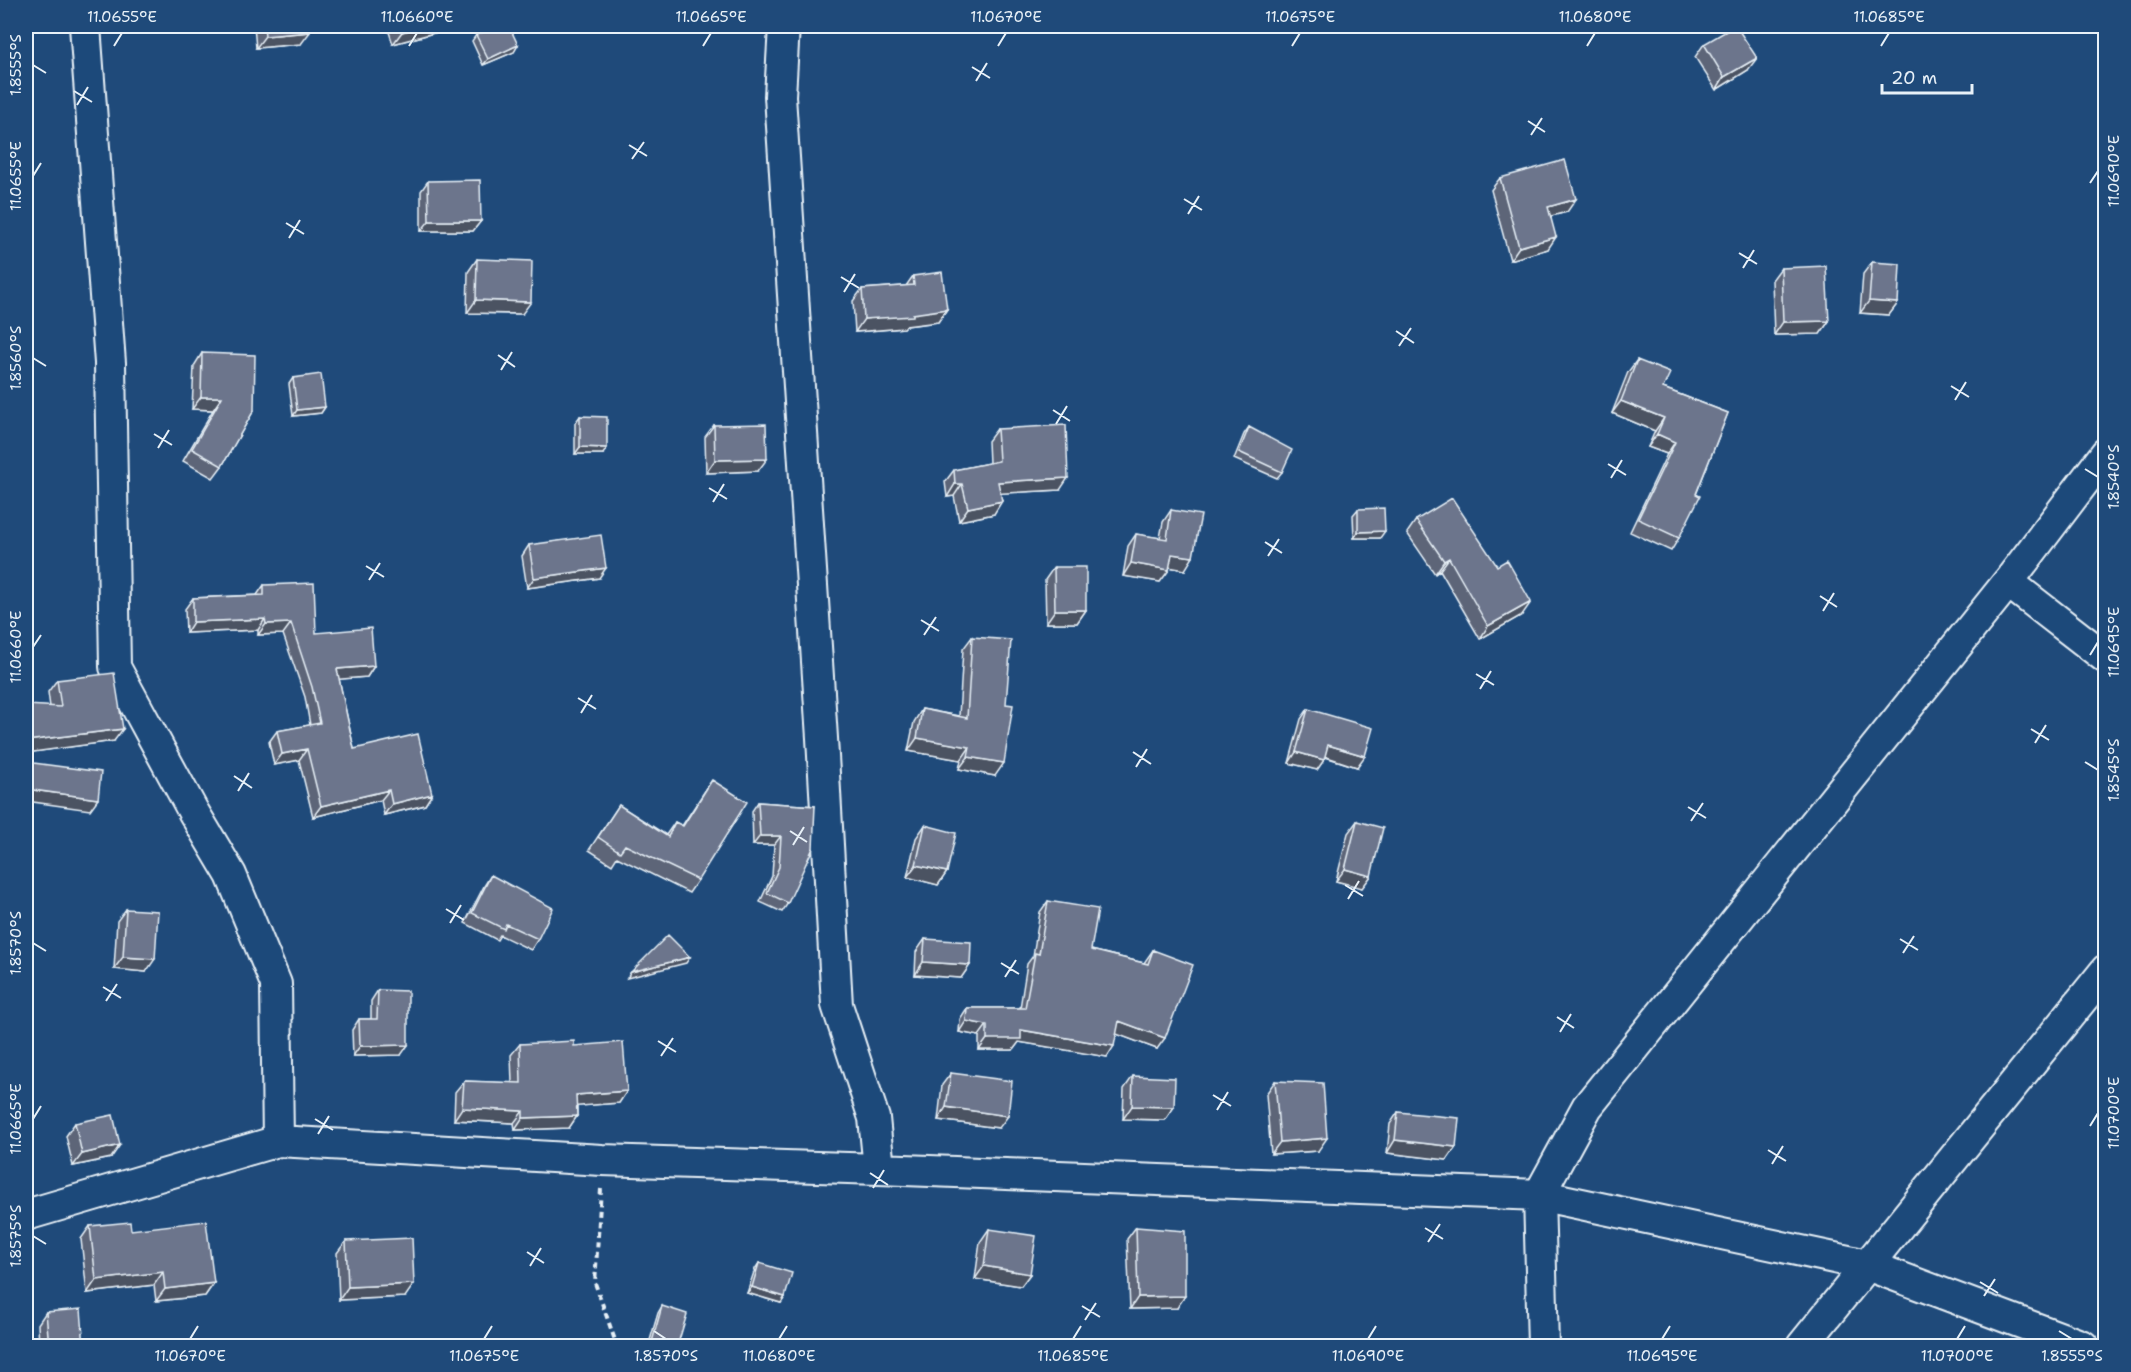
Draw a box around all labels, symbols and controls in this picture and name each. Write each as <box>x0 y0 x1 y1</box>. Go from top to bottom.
text: 11.0655°E <box>87 7 157 27</box>
text: 11.0660°E <box>381 7 453 27</box>
text: 11.0665°E <box>675 7 747 27</box>
text: 11.0670°E <box>970 7 1042 27</box>
text: 11.0675°E <box>1265 7 1335 27</box>
text: 11.0680°E <box>1559 7 1631 27</box>
text: 11.0685°E <box>1853 7 1925 27</box>
text: 1.8555°S <box>6 34 26 96</box>
scale bar <box>1882 57 1972 95</box>
text: 20 m <box>1891 66 1937 90</box>
text: 11.0690°E <box>2104 135 2124 207</box>
text: 11.0655°E <box>6 141 26 211</box>
text: 1.8560°S <box>6 326 26 390</box>
text: 1.8540°S <box>2104 445 2124 510</box>
text: 11.0695°E <box>2104 607 2124 678</box>
text: 11.0660°E <box>6 611 26 683</box>
text: 1.8545°S <box>2104 738 2124 802</box>
text: 1.8570°S <box>6 911 26 975</box>
text: 11.0700°E <box>2104 1077 2124 1149</box>
text: 11.0665°E <box>6 1083 26 1155</box>
text: 1.8575°S <box>6 1205 26 1267</box>
text: 11.0670°E <box>154 1346 226 1366</box>
text: 11.0675°E <box>449 1346 519 1366</box>
text: 1.8570°S <box>634 1346 698 1366</box>
text: 11.0680°E <box>743 1346 815 1366</box>
text: 11.0685°E <box>1037 1346 1109 1366</box>
text: 11.0690°E <box>1332 1346 1404 1366</box>
text: 11.0695°E <box>1627 1346 1698 1366</box>
text: 11.0700°E <box>1921 1346 1993 1366</box>
text: 1.8555°S <box>2041 1346 2103 1366</box>

